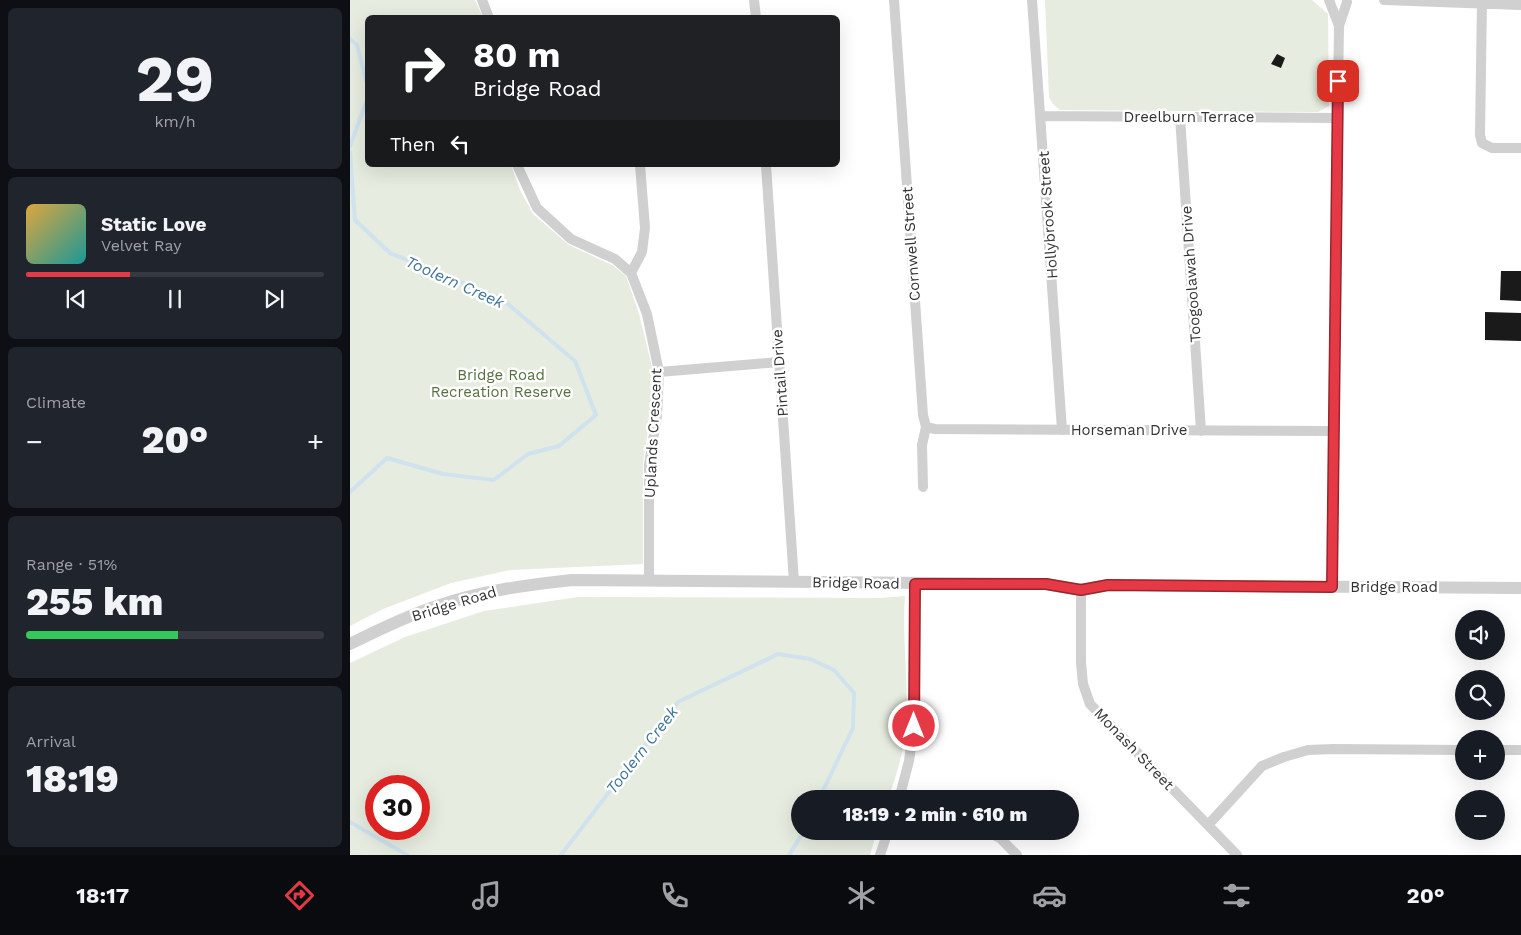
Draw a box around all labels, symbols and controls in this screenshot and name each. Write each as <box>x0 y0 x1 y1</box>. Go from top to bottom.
text: 80 m <box>473 34 560 76</box>
icon: right <box>390 35 455 100</box>
text: 29 <box>136 41 214 117</box>
pin <box>1317 60 1359 102</box>
icon: arrive <box>1324 67 1352 95</box>
text: Bridge Road <box>473 76 602 101</box>
street label: Dreelburn Terrace <box>1124 108 1254 126</box>
text: km/h <box>154 112 196 131</box>
icon: left <box>446 130 474 158</box>
text: Then <box>390 133 436 156</box>
street label: Hollybrook Street <box>1035 150 1061 280</box>
street label: Cornwell Street <box>898 186 924 302</box>
street label: Toogoolawah Drive <box>1177 205 1205 343</box>
text: Static Love <box>101 213 206 236</box>
text: Velvet Ray <box>101 236 181 255</box>
water label: Toolern Creek <box>403 252 508 313</box>
icon: previous <box>62 285 90 313</box>
icon: pause <box>161 285 189 313</box>
icon: next <box>260 285 288 313</box>
street label: Pintail Drive <box>768 329 792 417</box>
park label: Bridge Road Recreation Reserve <box>431 366 571 401</box>
street label: Uplands Crescent <box>641 367 665 498</box>
text: Climate <box>26 393 86 412</box>
text: 20° <box>142 418 208 462</box>
street label: Horseman Drive <box>1071 421 1187 439</box>
text: − <box>26 425 43 458</box>
text: + <box>307 425 324 458</box>
text: Range · 51% <box>26 555 117 574</box>
street label: Bridge Road <box>812 573 900 593</box>
street label: Bridge Road <box>1350 578 1438 596</box>
text: 255 km <box>26 580 163 624</box>
street label: Bridge Road <box>409 583 499 625</box>
map controls <box>1455 610 1505 840</box>
button: sound <box>1455 610 1505 660</box>
button: search <box>1455 670 1505 720</box>
position arrow <box>887 699 939 751</box>
water label: Toolern Creek <box>602 701 683 798</box>
street label: Monash Street <box>1090 704 1178 794</box>
button: + <box>1455 730 1505 780</box>
text: Arrival <box>26 732 76 751</box>
text: 18:19 <box>26 757 119 801</box>
speed limit sign: 30 <box>365 775 430 840</box>
button: − <box>1455 790 1505 840</box>
text: 18:19 · 2 min · 610 m <box>843 803 1027 826</box>
icon: directions <box>282 878 317 913</box>
icon: music <box>469 878 504 913</box>
icon: phone <box>657 878 692 913</box>
icon: climate <box>844 878 879 913</box>
icon: car <box>1032 878 1067 913</box>
icon: filters <box>1219 878 1254 913</box>
text: 18:17 <box>76 883 129 908</box>
text: 20° <box>1407 883 1445 908</box>

